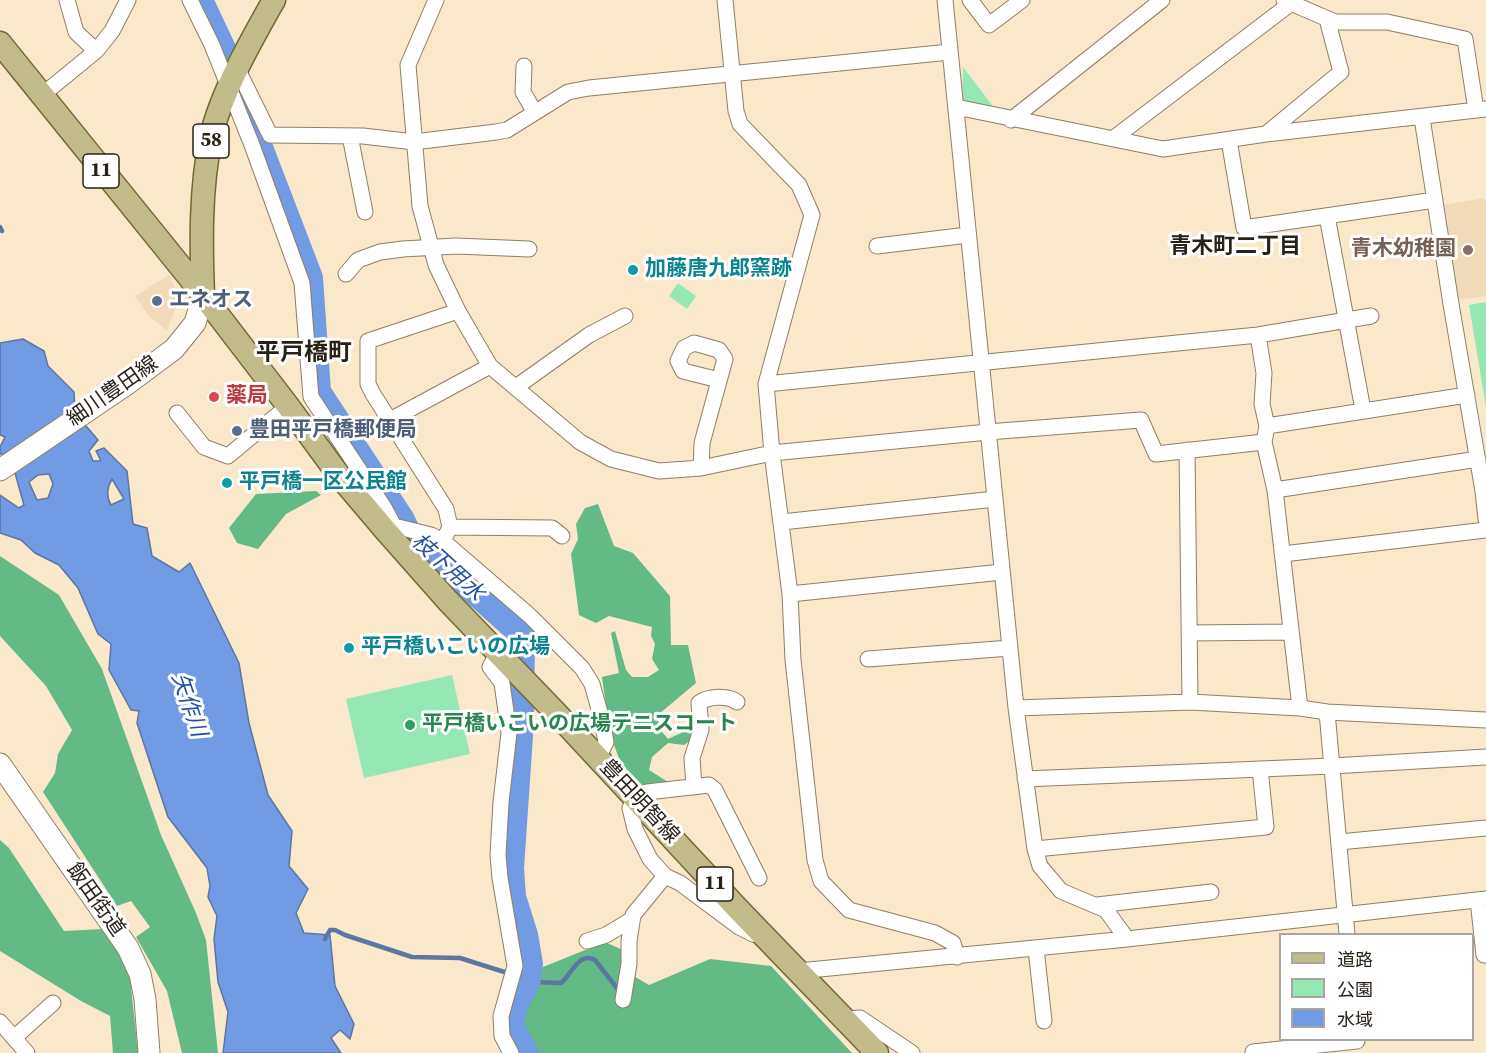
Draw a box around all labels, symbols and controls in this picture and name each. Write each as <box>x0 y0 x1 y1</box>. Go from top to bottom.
road number: 58 <box>193 124 229 158</box>
road number: 11 <box>83 154 119 188</box>
district label: 青木町二丁目 <box>1169 234 1301 260</box>
place label: 青木幼稚園 <box>1351 237 1456 263</box>
marker: 青木幼稚園 <box>1461 243 1475 257</box>
place label: 加藤唐九郎窯跡 <box>645 257 792 283</box>
marker: 加藤唐九郎窯跡 <box>626 263 640 277</box>
place label: エネオス <box>169 288 253 314</box>
marker: エネオス <box>150 294 164 308</box>
district label: 平戸橋町 <box>256 340 352 368</box>
street label: 細川豊田線 <box>63 352 163 432</box>
place label: 薬局 <box>226 384 268 410</box>
marker: 薬局 <box>207 390 221 404</box>
place label: 豊田平戸橋郵便局 <box>249 418 417 444</box>
marker: 豊田平戸橋郵便局 <box>230 424 244 438</box>
place label: 平戸橋一区公民館 <box>239 470 407 496</box>
marker: 平戸橋一区公民館 <box>220 476 234 490</box>
water label: 枝下用水 <box>405 529 489 607</box>
place label: 平戸橋いこいの広場 <box>361 635 550 661</box>
marker: 平戸橋いこいの広場 <box>342 641 356 655</box>
water label: 矢作川 <box>165 670 211 740</box>
place label: 平戸橋いこいの広場テニスコート <box>422 712 737 738</box>
marker: 平戸橋いこいの広場テニスコート <box>403 718 417 732</box>
street label: 豊田明智線 <box>594 755 684 849</box>
street label: 飯田街道 <box>61 858 129 942</box>
road number: 11 <box>697 867 733 901</box>
legend <box>1279 933 1474 1041</box>
text: 道路 <box>1337 947 1373 972</box>
text: 公園 <box>1337 977 1373 1002</box>
text: 水域 <box>1337 1007 1373 1032</box>

